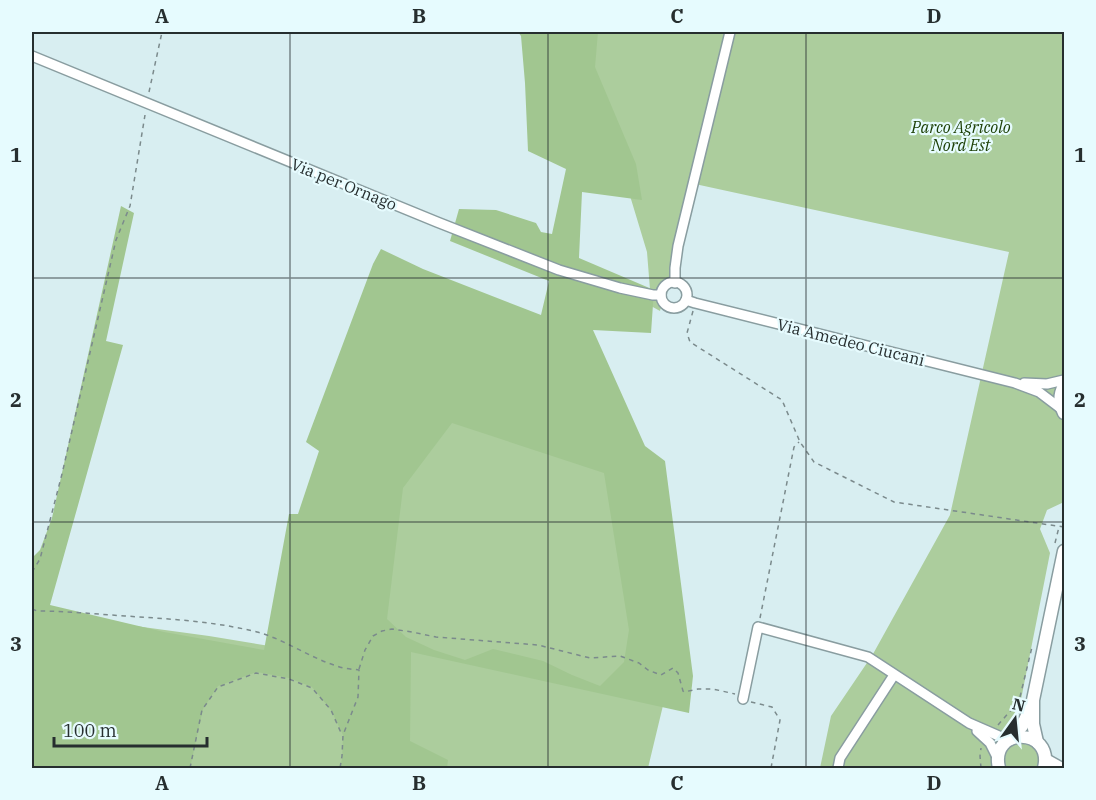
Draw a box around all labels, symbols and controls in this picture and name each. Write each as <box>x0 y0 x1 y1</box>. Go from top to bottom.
text: A <box>155 2 169 29</box>
text: B <box>412 2 426 29</box>
text: C <box>670 2 684 29</box>
text: D <box>926 2 942 29</box>
park label: Parco Agricolo Nord Est <box>910 117 1011 155</box>
text: 1 <box>10 141 22 168</box>
text: 1 <box>1074 141 1086 168</box>
street label: Via per Ornago <box>288 154 400 214</box>
street label: Via Amedeo Ciucani <box>775 314 927 370</box>
text: 2 <box>10 386 22 413</box>
text: 2 <box>1074 386 1086 413</box>
text: 3 <box>10 630 22 657</box>
text: 3 <box>1074 630 1086 657</box>
north arrow <box>985 689 1045 749</box>
text: N <box>1010 693 1028 716</box>
scale bar <box>54 710 207 748</box>
text: 100 m <box>63 719 117 742</box>
text: A <box>155 769 169 796</box>
text: B <box>412 769 426 796</box>
text: C <box>670 769 684 796</box>
text: D <box>926 769 942 796</box>

